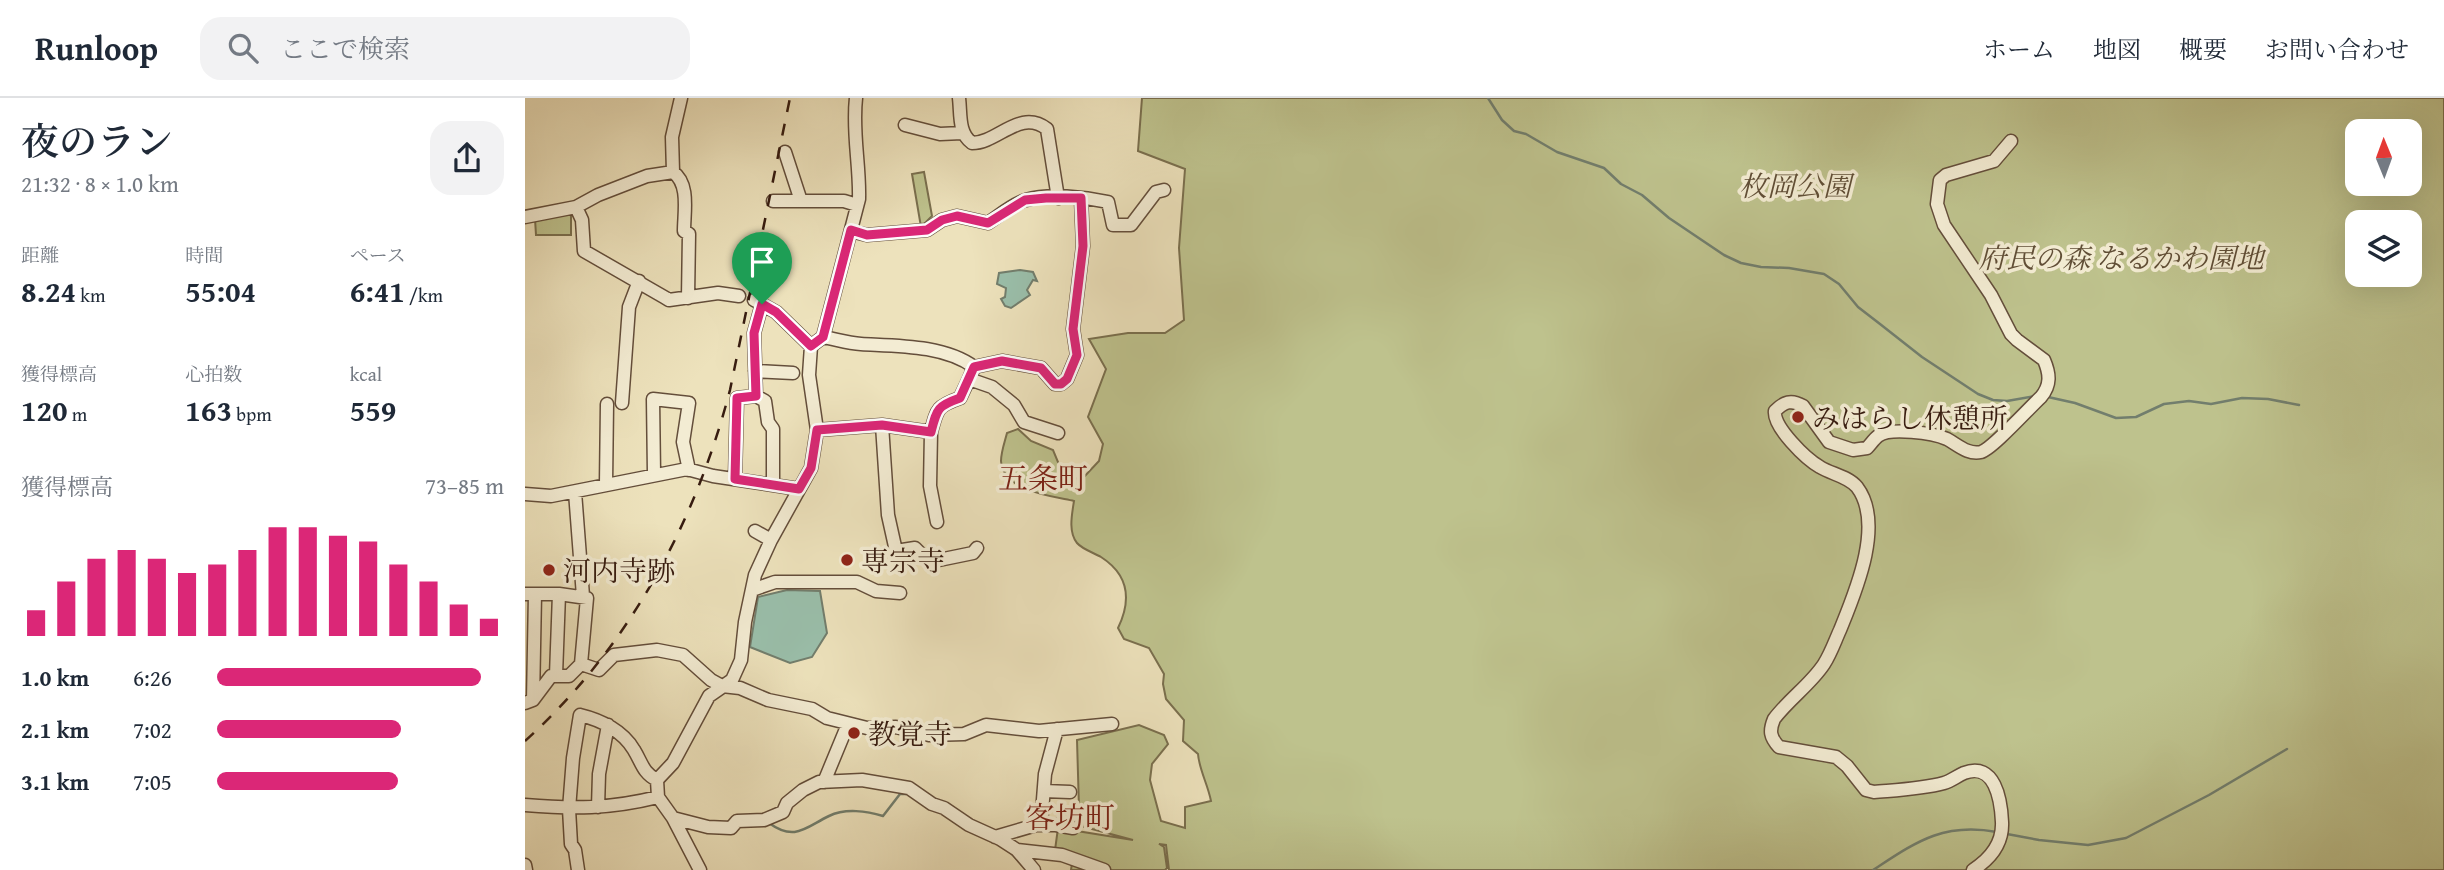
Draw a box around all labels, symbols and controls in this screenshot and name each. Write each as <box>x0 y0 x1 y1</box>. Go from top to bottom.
search box <box>200 17 690 80</box>
text: Runloop <box>35 24 158 72</box>
icon: search <box>224 29 262 67</box>
text: ここで検索 <box>280 29 410 68</box>
text: ホーム <box>1983 32 2055 67</box>
text: 地図 <box>2093 32 2141 67</box>
text: 概要 <box>2179 32 2227 67</box>
text: お問い合わせ <box>2265 32 2409 67</box>
text: 夜のラン <box>21 113 173 169</box>
north arrow <box>2345 119 2422 196</box>
map controls <box>2345 119 2422 287</box>
button: share <box>430 121 504 195</box>
park label: 枚岡公園 <box>1739 165 1855 206</box>
text: 21:32 · 8 × 1.0 km <box>21 167 179 200</box>
button: layers <box>2345 210 2422 287</box>
pin <box>732 232 792 304</box>
park label: 府民の森 なるかわ園地 <box>1978 237 2267 278</box>
text: 距離 <box>21 241 59 269</box>
text: 時間 <box>185 241 223 269</box>
text: ペース <box>350 241 406 269</box>
icon: arrive <box>743 243 781 281</box>
text: 8.24 <box>21 269 76 313</box>
text: 55:04 <box>185 269 256 313</box>
text: 6:41 <box>350 269 405 313</box>
text: km <box>76 281 105 309</box>
text: /km <box>405 281 443 309</box>
text: 獲得標高 <box>21 360 97 388</box>
text: 心拍数 <box>185 360 242 388</box>
text: kcal <box>350 360 382 388</box>
text: 120 <box>21 388 68 432</box>
text: 163 <box>185 388 232 432</box>
text: 559 <box>350 388 396 432</box>
place label: みはらし休憩所 <box>1812 397 2008 438</box>
text: m <box>68 400 87 428</box>
text: bpm <box>232 400 272 428</box>
marker: みはらし休憩所 <box>1790 409 1806 425</box>
district label: 五条町 <box>998 456 1088 500</box>
text: 73–85 m <box>425 469 504 502</box>
text: 獲得標高 <box>21 470 113 503</box>
place label: 専宗寺 <box>861 540 945 581</box>
place label: 河内寺跡 <box>563 550 675 591</box>
marker: 専宗寺 <box>839 552 855 568</box>
marker: 河内寺跡 <box>541 562 557 578</box>
text: 1.0 km <box>21 661 89 694</box>
text: 6:26 <box>133 661 172 694</box>
text: 2.1 km <box>21 713 89 746</box>
text: 7:02 <box>133 713 172 746</box>
place label: 教覚寺 <box>868 713 952 754</box>
marker: 教覚寺 <box>846 725 862 741</box>
text: 3.1 km <box>21 765 89 798</box>
text: 7:05 <box>133 765 172 798</box>
district label: 客坊町 <box>1025 795 1115 839</box>

